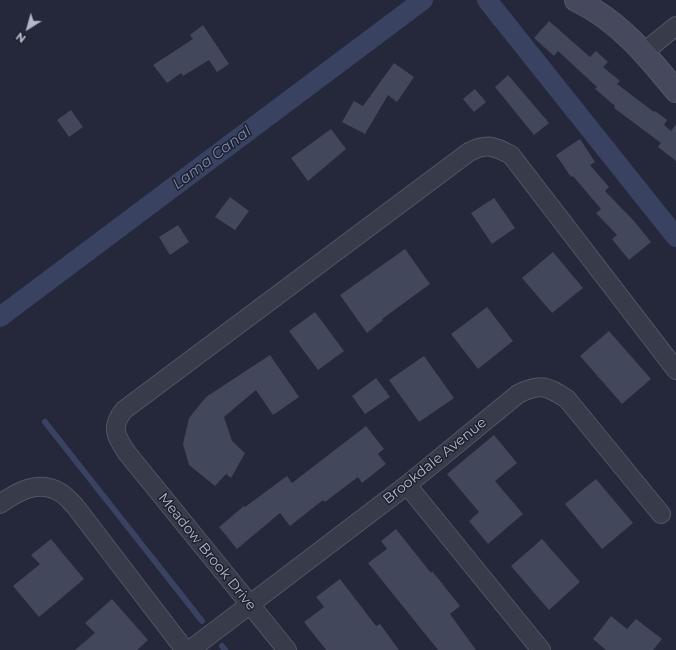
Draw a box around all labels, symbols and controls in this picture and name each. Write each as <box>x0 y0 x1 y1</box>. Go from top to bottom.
north arrow <box>8 8 48 48</box>
text: N <box>13 29 29 46</box>
water label: Lama Canal <box>169 123 255 193</box>
street label: Brookdale Avenue <box>380 414 490 508</box>
street label: Meadow Brook Drive <box>154 490 260 614</box>

